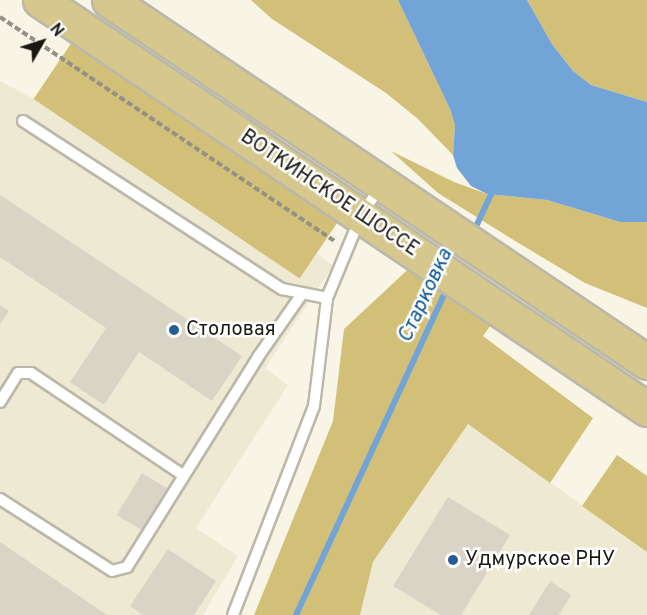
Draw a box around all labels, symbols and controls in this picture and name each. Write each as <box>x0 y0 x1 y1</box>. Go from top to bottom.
north arrow <box>12 12 72 72</box>
text: N <box>45 20 67 41</box>
street label: ВОТКИНСКОЕ ШОССЕ <box>235 125 423 263</box>
water label: Старковка <box>393 245 459 347</box>
place label: Столовая <box>186 318 276 342</box>
marker: Столовая <box>167 323 181 337</box>
place label: Удмурское РНУ <box>465 548 615 572</box>
marker: Удмурское РНУ <box>446 553 460 567</box>

